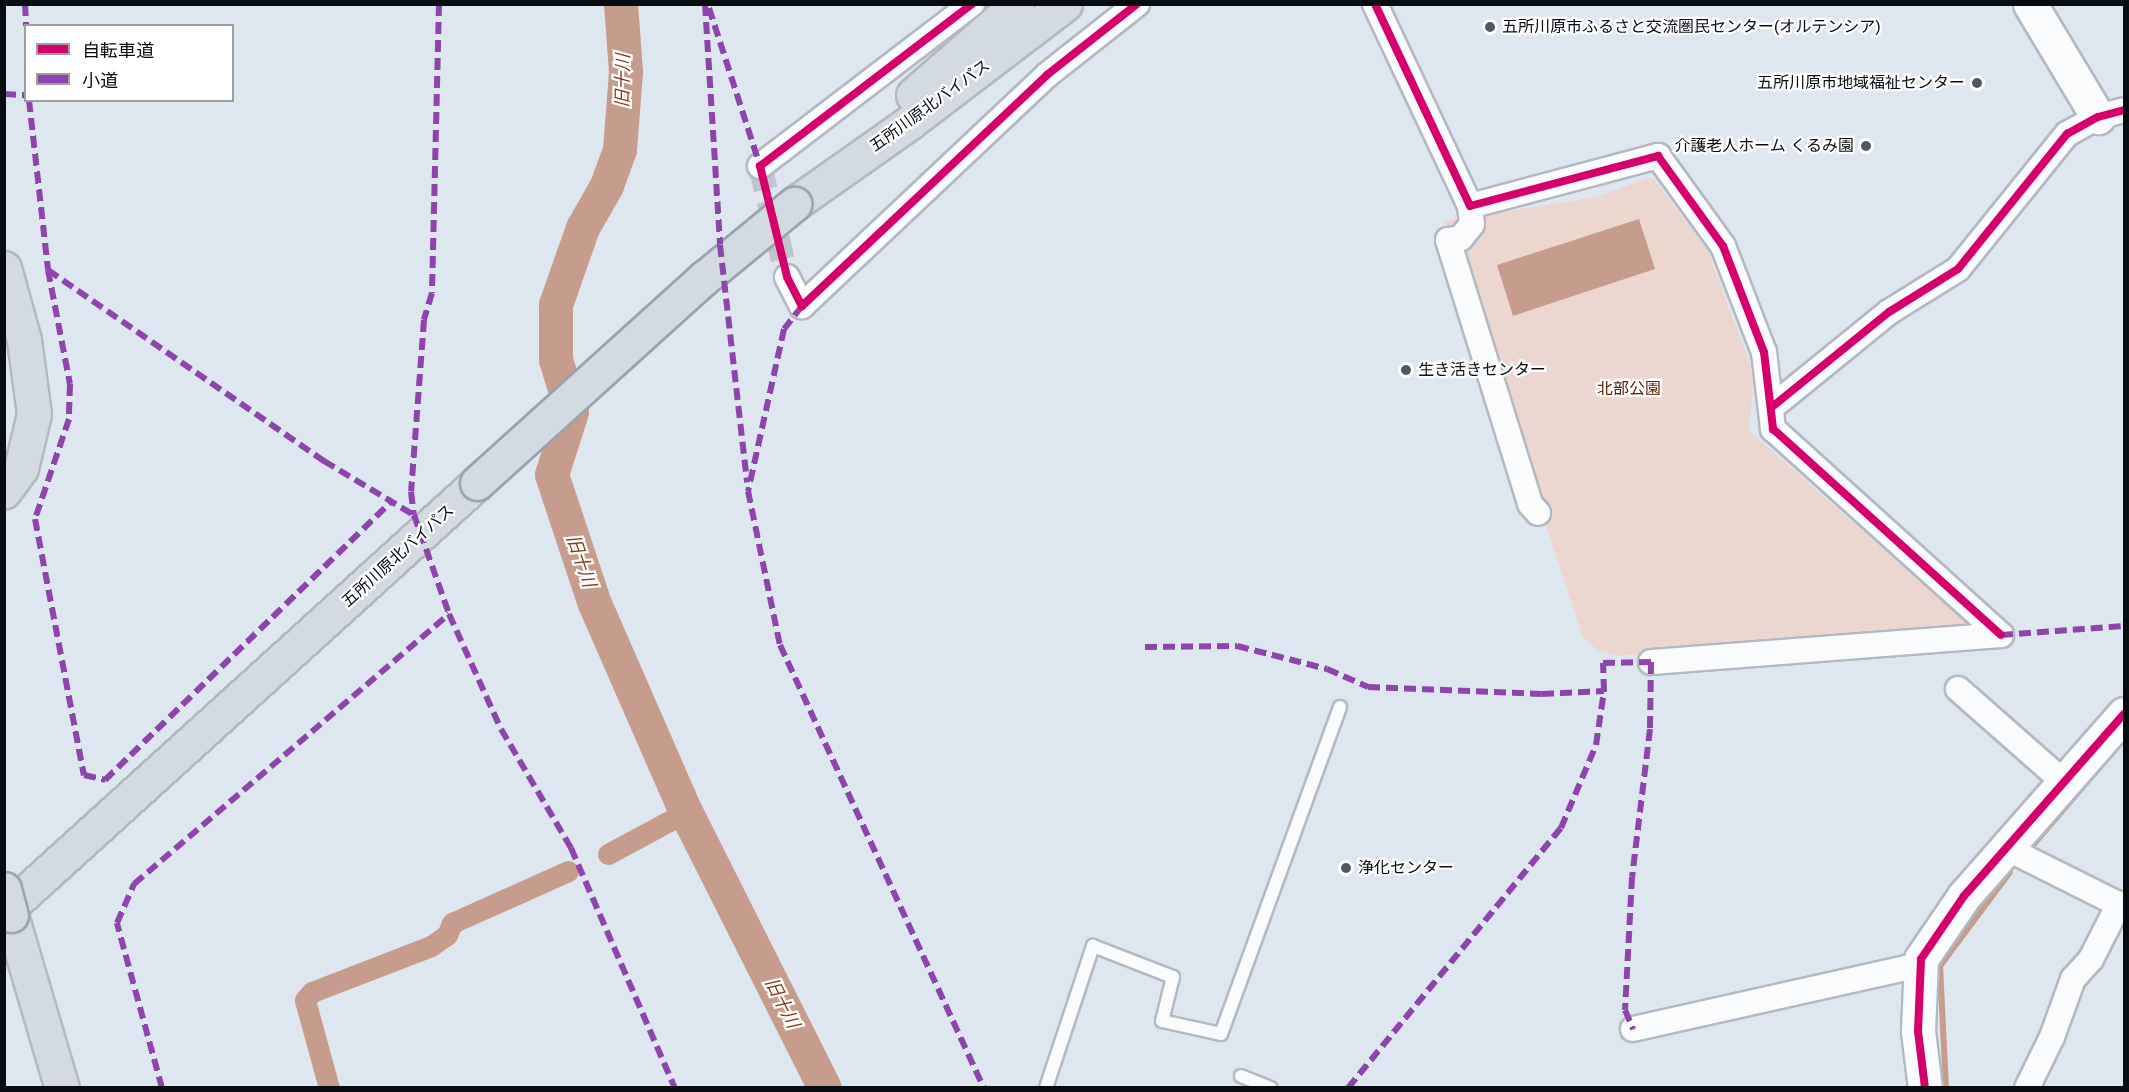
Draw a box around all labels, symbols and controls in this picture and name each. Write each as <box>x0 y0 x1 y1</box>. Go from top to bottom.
place label: 五所川原市ふるさと交流圏民センター(オルテンシア) <box>1502 17 1881 37</box>
marker: 五所川原市ふるさと交流圏民センター(オルテンシア) <box>1483 20 1497 34</box>
legend <box>24 24 234 102</box>
text: 自転車道 <box>82 41 154 61</box>
water label: 旧十川 <box>612 54 634 108</box>
street label: 五所川原北バイパス <box>866 56 994 156</box>
text: 小道 <box>82 71 118 91</box>
place label: 五所川原市地域福祉センター <box>1757 73 1965 93</box>
marker: 五所川原市地域福祉センター <box>1970 76 1984 90</box>
place label: 介護老人ホーム くるみ園 <box>1674 136 1854 156</box>
marker: 介護老人ホーム くるみ園 <box>1859 139 1873 153</box>
place label: 生き活きセンター <box>1418 360 1546 380</box>
marker: 生き活きセンター <box>1399 363 1413 377</box>
park label: 北部公園 <box>1597 379 1661 399</box>
street label: 五所川原北バイパス <box>338 501 458 611</box>
water label: 旧十川 <box>562 532 600 590</box>
place label: 浄化センター <box>1358 858 1454 878</box>
marker: 浄化センター <box>1339 861 1353 875</box>
water label: 旧十川 <box>760 974 804 1032</box>

